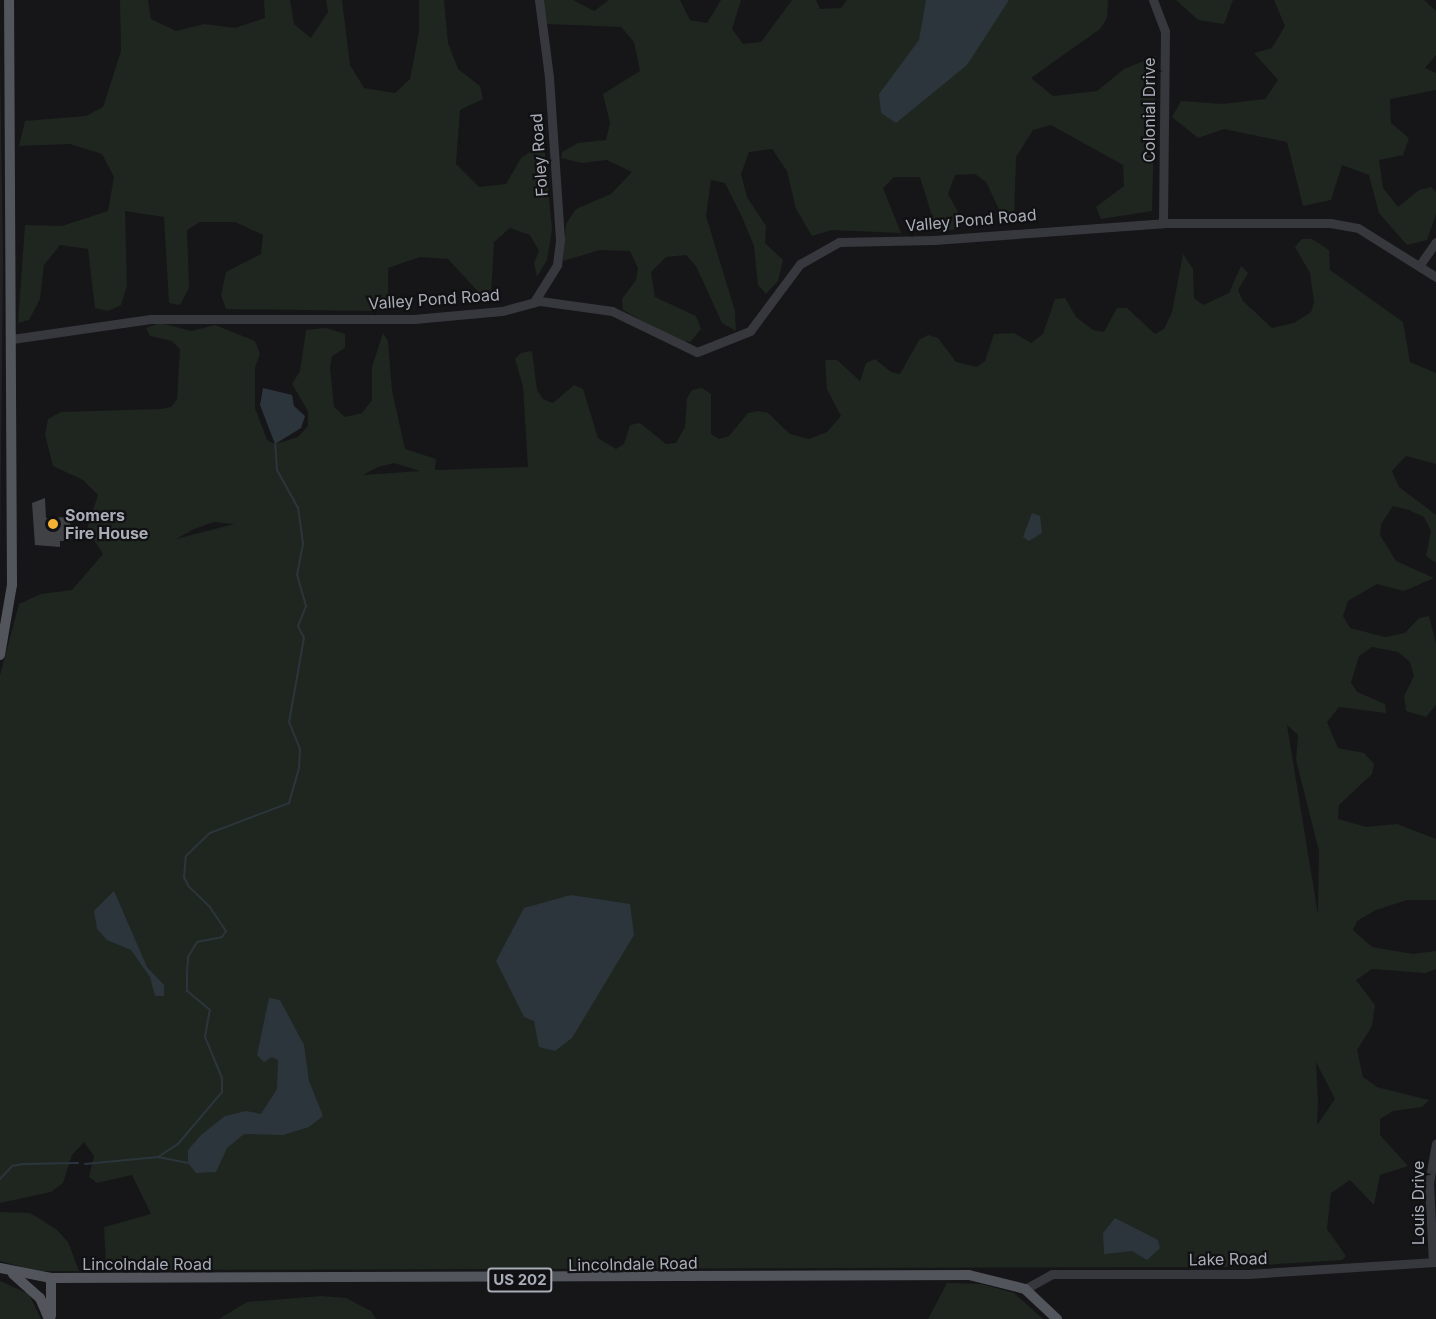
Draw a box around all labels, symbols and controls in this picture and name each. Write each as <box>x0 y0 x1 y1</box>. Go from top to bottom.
street label: Colonial Drive <box>1139 57 1159 163</box>
street label: Foley Road <box>527 113 551 197</box>
street label: Valley Pond Road <box>905 205 1037 235</box>
street label: Valley Pond Road <box>368 285 500 313</box>
place label: Somers Fire House <box>65 505 148 543</box>
marker: Somers Fire House <box>46 517 60 531</box>
street label: Louis Drive <box>1408 1161 1428 1245</box>
street label: Lake Road <box>1188 1249 1268 1269</box>
street label: Lincolndale Road <box>568 1253 698 1275</box>
street label: Lincolndale Road <box>82 1254 212 1274</box>
road number: US 202 <box>487 1268 553 1292</box>

